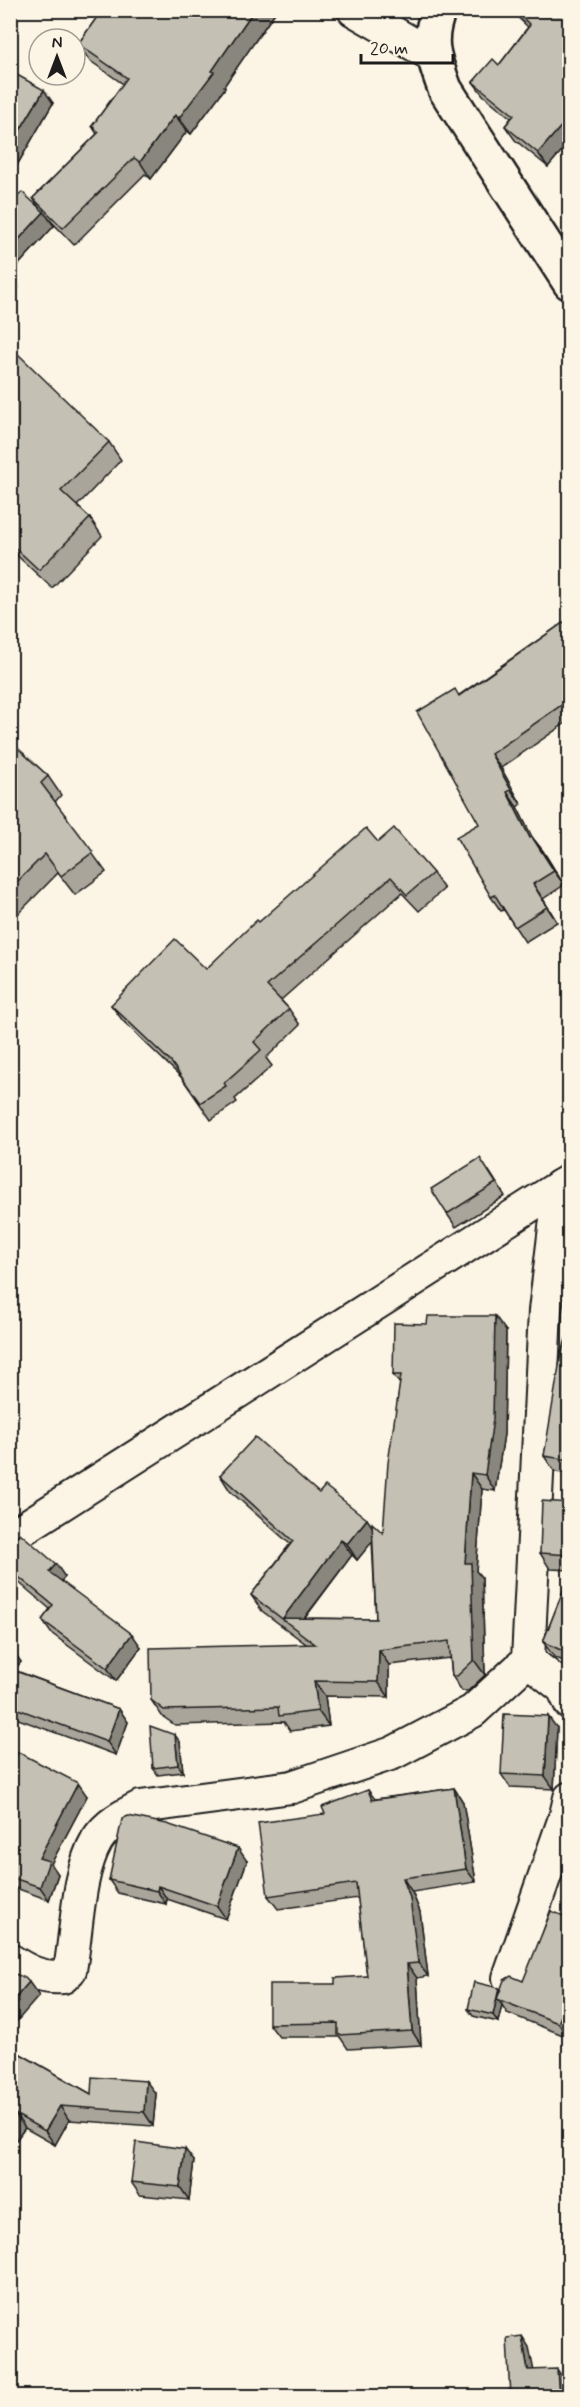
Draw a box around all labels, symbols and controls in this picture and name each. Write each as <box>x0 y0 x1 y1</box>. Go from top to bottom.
north arrow <box>27 27 87 87</box>
scale bar <box>361 27 452 65</box>
text: N <box>52 33 62 54</box>
text: 20 m <box>370 37 408 61</box>

